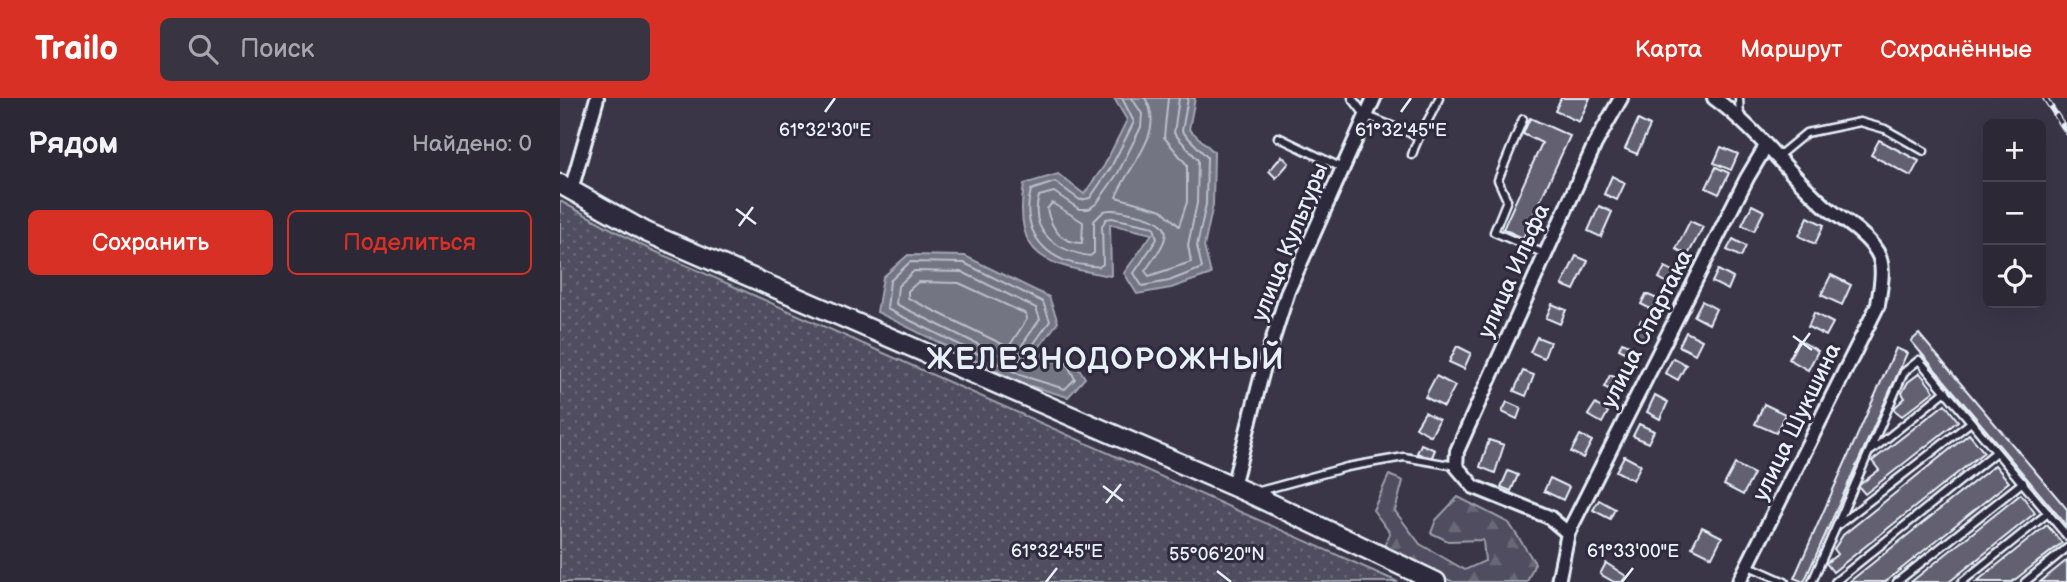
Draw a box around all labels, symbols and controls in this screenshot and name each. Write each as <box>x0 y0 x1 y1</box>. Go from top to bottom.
search box <box>160 18 650 81</box>
text: Trailo <box>35 29 118 69</box>
icon: search <box>184 30 222 68</box>
text: Поиск <box>240 34 314 65</box>
text: Карта <box>1635 35 1702 64</box>
text: Маршрут <box>1740 35 1842 64</box>
text: Сохранённые <box>1880 35 2032 64</box>
map controls <box>1983 119 2046 308</box>
button: + <box>1983 119 2046 182</box>
text: 61°32'30"E <box>779 120 871 141</box>
text: 61°32'45"E <box>1355 120 1447 141</box>
text: Рядом <box>28 126 118 162</box>
text: Найдено: 0 <box>412 130 532 158</box>
street label: улица Культуры <box>1245 159 1335 325</box>
button: − <box>1983 182 2046 245</box>
street label: улица Ильфа <box>1472 199 1556 343</box>
button: Сохранить <box>28 210 273 275</box>
button: Поделиться <box>287 210 532 275</box>
street label: улица Спартака <box>1595 245 1699 413</box>
button: locate <box>1983 245 2046 308</box>
street label: улица Шукшина <box>1747 338 1847 505</box>
district label: ЖЕЛЕЗНОДОРОЖНЫЙ <box>926 340 1286 378</box>
text: 61°32'45"E <box>1011 541 1103 562</box>
text: 61°33'00"E <box>1587 541 1679 562</box>
text: 55°06'20"N <box>1169 544 1265 565</box>

